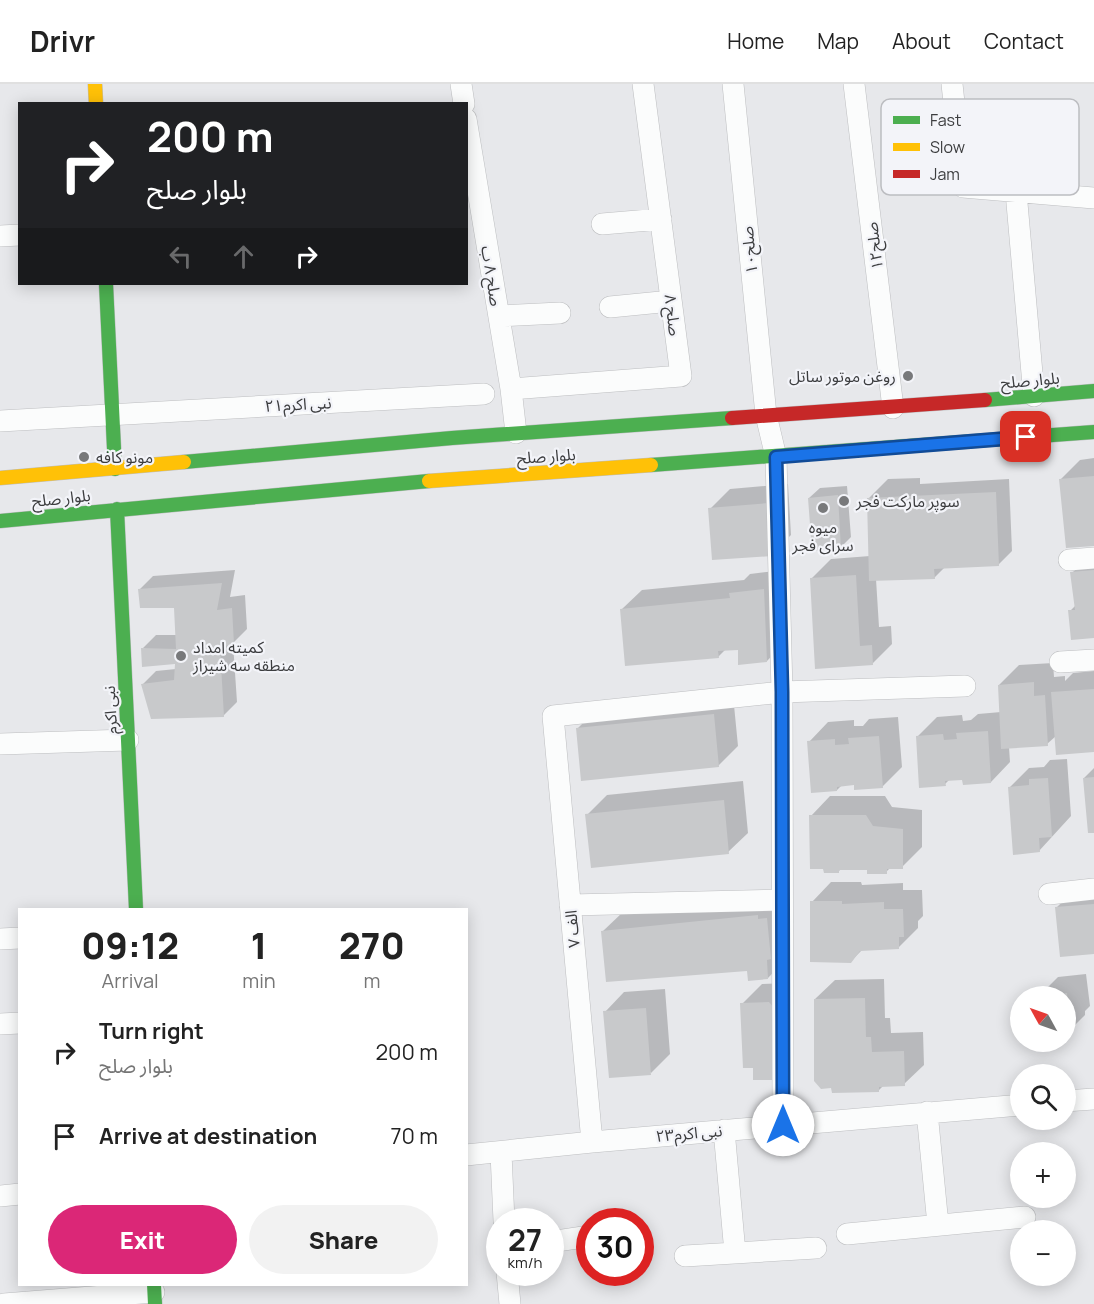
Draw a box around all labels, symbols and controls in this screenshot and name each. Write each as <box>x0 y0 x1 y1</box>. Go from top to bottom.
text: Drivr <box>30 22 95 60</box>
text: Home <box>727 27 784 55</box>
text: Map <box>817 27 859 55</box>
text: About <box>892 27 951 55</box>
text: Contact <box>984 27 1064 55</box>
legend <box>881 99 1079 195</box>
text: 200 m <box>147 107 273 165</box>
text: Fast <box>930 109 961 131</box>
icon: right <box>48 126 126 204</box>
text: Slow <box>930 136 965 158</box>
text: Jam <box>930 163 960 185</box>
text: بلوار صلح <box>147 170 247 207</box>
street label: صلح۱۲ <box>860 221 890 271</box>
street label: صلح۱۰ <box>736 225 764 275</box>
icon: left <box>164 240 197 273</box>
icon: ahead <box>227 240 260 273</box>
icon: right <box>290 240 323 273</box>
street label: صلح ۸ ب <box>474 244 508 308</box>
street label: ۸ صلح <box>658 293 686 337</box>
place label: روغن موتور ساتل <box>789 365 896 387</box>
street label: بلوار صلح <box>1000 366 1061 396</box>
marker: روغن موتور ساتل <box>901 369 915 383</box>
street label: نبی اکرم۲۱ <box>264 391 332 419</box>
pin <box>1000 411 1051 462</box>
icon: arrive <box>1009 420 1042 453</box>
street label: بلوار صلح <box>516 443 576 471</box>
place label: مونو کافه <box>96 446 153 468</box>
marker: مونو کافه <box>77 450 91 464</box>
street label: بلوار صلح <box>30 484 92 514</box>
place label: سوپر مارکت فجر <box>855 490 960 512</box>
marker: سوپر مارکت فجر <box>837 494 851 508</box>
marker: میوه سرای فجر <box>816 501 830 515</box>
place label: میوه سرای فجر <box>791 516 854 556</box>
place label: کمیته امداد منطقه سه شیراز <box>192 636 295 676</box>
marker: کمیته امداد منطقه سه شیراز <box>174 649 188 663</box>
street label: نبی اکرم <box>98 685 124 735</box>
street label: ۷ الف <box>559 909 585 949</box>
text: 09:12 <box>81 921 179 970</box>
text: 1 <box>251 921 267 970</box>
text: 270 <box>339 921 405 970</box>
text: Arrival <box>102 967 159 994</box>
text: min <box>242 967 276 994</box>
text: m <box>363 967 380 994</box>
north arrow <box>1010 986 1076 1052</box>
map controls <box>1010 986 1076 1286</box>
text: Turn right <box>99 1016 204 1046</box>
icon: right <box>48 1036 81 1069</box>
text: 200 m <box>376 1037 438 1067</box>
text: بلوار صلح <box>99 1052 173 1079</box>
button: search <box>1010 1064 1076 1130</box>
position arrow <box>751 1093 815 1157</box>
street label: نبی اکرم۲۳ <box>655 1119 723 1149</box>
icon: arrive <box>48 1120 81 1153</box>
text: Arrive at destination <box>99 1121 317 1151</box>
text: 70 m <box>390 1121 438 1151</box>
button: + <box>1010 1142 1076 1208</box>
button: Exit <box>48 1205 237 1274</box>
button: Share <box>249 1205 438 1274</box>
speed limit sign: 30 <box>576 1208 654 1286</box>
text: 27 <box>508 1219 542 1260</box>
button: − <box>1010 1220 1076 1286</box>
text: km/h <box>508 1252 542 1273</box>

